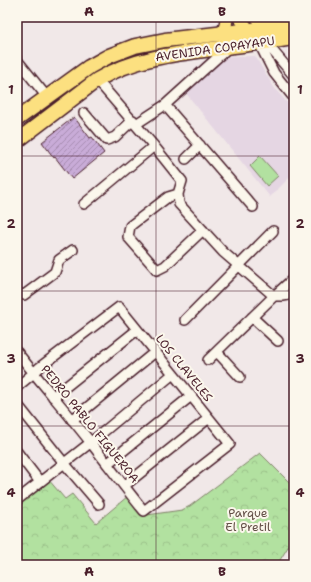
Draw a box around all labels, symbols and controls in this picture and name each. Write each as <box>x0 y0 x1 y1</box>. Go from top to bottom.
text: A <box>84 3 94 20</box>
text: B <box>218 3 226 20</box>
street label: AVENIDA COPAYAPU <box>154 33 276 65</box>
text: 1 <box>8 81 14 98</box>
text: 1 <box>297 81 303 98</box>
text: 2 <box>6 215 16 232</box>
text: 2 <box>295 215 305 232</box>
street label: LOS CLAVELES <box>152 331 216 405</box>
text: 3 <box>6 350 16 367</box>
text: 3 <box>295 350 305 367</box>
street label: PEDRO PABLO FIGUEROA <box>37 362 143 487</box>
text: 4 <box>6 484 16 501</box>
text: 4 <box>295 484 305 501</box>
park label: Parque El Pretil <box>225 505 271 535</box>
text: A <box>84 563 94 580</box>
text: B <box>218 563 226 580</box>

